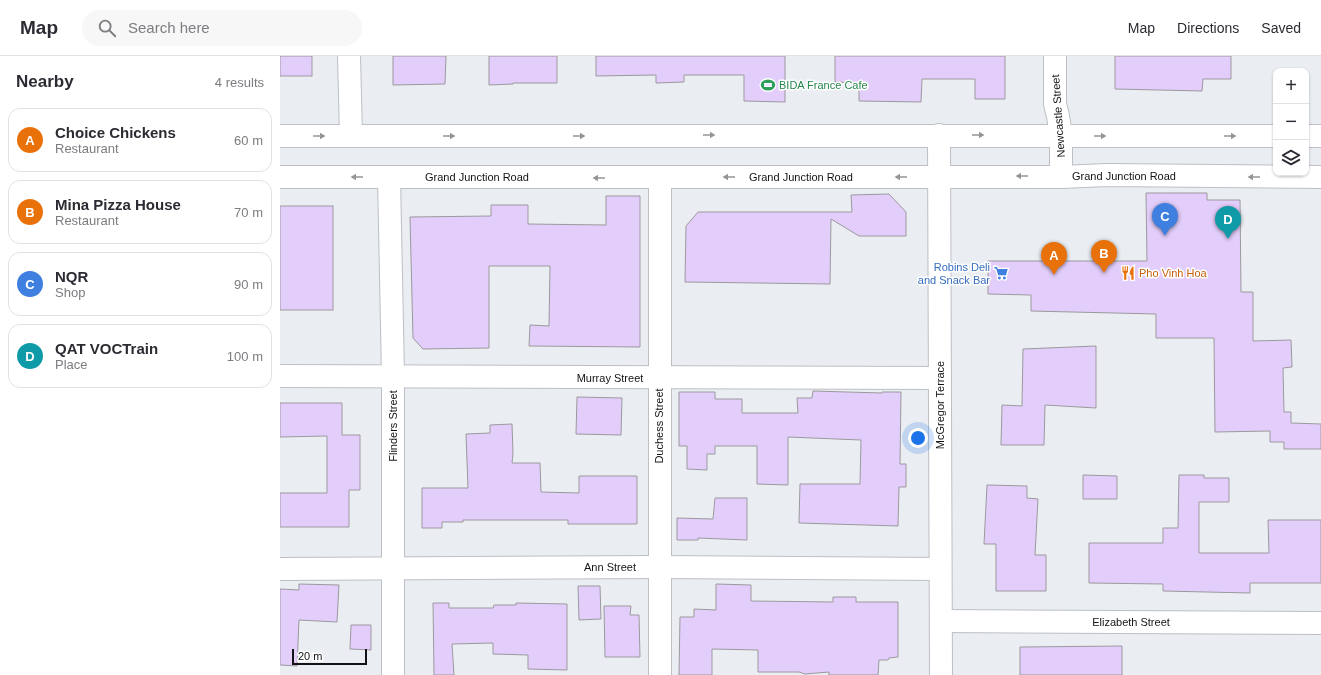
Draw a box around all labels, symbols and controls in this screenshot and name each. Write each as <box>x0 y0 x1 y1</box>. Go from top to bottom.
search box <box>82 10 362 46</box>
text: Map <box>20 17 58 38</box>
icon: search <box>96 17 118 39</box>
text: Search here <box>128 19 210 36</box>
text: Map <box>1128 20 1155 36</box>
text: Directions <box>1177 20 1239 36</box>
text: Saved <box>1261 20 1301 36</box>
map controls <box>1273 68 1309 176</box>
button: + <box>1273 68 1309 104</box>
text: Nearby <box>16 72 74 91</box>
street label: Newcastle Street <box>1049 74 1067 158</box>
text: 4 results <box>215 75 264 90</box>
sports icon: BIDA France Cafe <box>760 77 776 93</box>
place label: BIDA France Cafe <box>779 79 868 91</box>
button: − <box>1273 104 1309 140</box>
text: Choice Chickens <box>55 124 176 141</box>
one-way arrow <box>703 132 716 138</box>
one-way arrow <box>972 132 985 138</box>
text: A <box>25 133 35 148</box>
text: 60 m <box>234 133 263 148</box>
one-way arrow <box>313 133 326 139</box>
one-way arrow <box>443 133 456 139</box>
one-way arrow <box>573 133 586 139</box>
one-way arrow <box>1094 133 1107 139</box>
one-way arrow <box>1224 133 1237 139</box>
button: layers <box>1273 140 1309 176</box>
text: Restaurant <box>55 141 119 156</box>
street label: Grand Junction Road <box>1072 170 1176 182</box>
street label: Grand Junction Road <box>425 171 529 183</box>
street label: Grand Junction Road <box>749 171 853 183</box>
one-way arrow <box>1015 173 1028 179</box>
one-way arrow <box>350 174 363 180</box>
one-way arrow <box>593 174 605 181</box>
one-way arrow <box>722 174 735 180</box>
one-way arrow <box>894 174 907 180</box>
one-way arrow <box>1247 174 1260 180</box>
text: Mina Pizza House <box>55 196 181 213</box>
pin: C <box>1152 203 1178 236</box>
text: B <box>25 205 35 220</box>
text: 70 m <box>234 205 263 220</box>
pin: D <box>1215 206 1241 239</box>
text: Restaurant <box>55 213 119 228</box>
pin: B <box>1091 240 1117 273</box>
pin: A <box>1041 242 1067 275</box>
place label: Robins Deli and Snack Bar <box>918 261 990 286</box>
supermarket icon: Robins Deli and Snack Bar <box>993 265 1009 281</box>
restaurant icon: Pho Vinh Hoa <box>1120 265 1136 281</box>
place label: Pho Vinh Hoa <box>1139 267 1208 279</box>
text: NQR <box>55 268 88 285</box>
text: C <box>25 277 35 292</box>
text: 90 m <box>234 277 263 292</box>
text: Shop <box>55 285 85 300</box>
text: QAT VOCTrain <box>55 340 158 357</box>
text: D <box>25 349 35 364</box>
text: 100 m <box>227 349 263 364</box>
text: Place <box>55 357 88 372</box>
street label: McGregor Terrace <box>934 361 946 449</box>
street label: Murray Street <box>577 372 643 384</box>
street label: Duchess Street <box>653 388 665 464</box>
street label: Flinders Street <box>387 390 399 462</box>
your location <box>908 428 928 448</box>
street label: Ann Street <box>584 561 636 573</box>
street label: Elizabeth Street <box>1092 616 1170 628</box>
scale bar <box>292 647 367 666</box>
text: 20 m <box>298 650 322 662</box>

